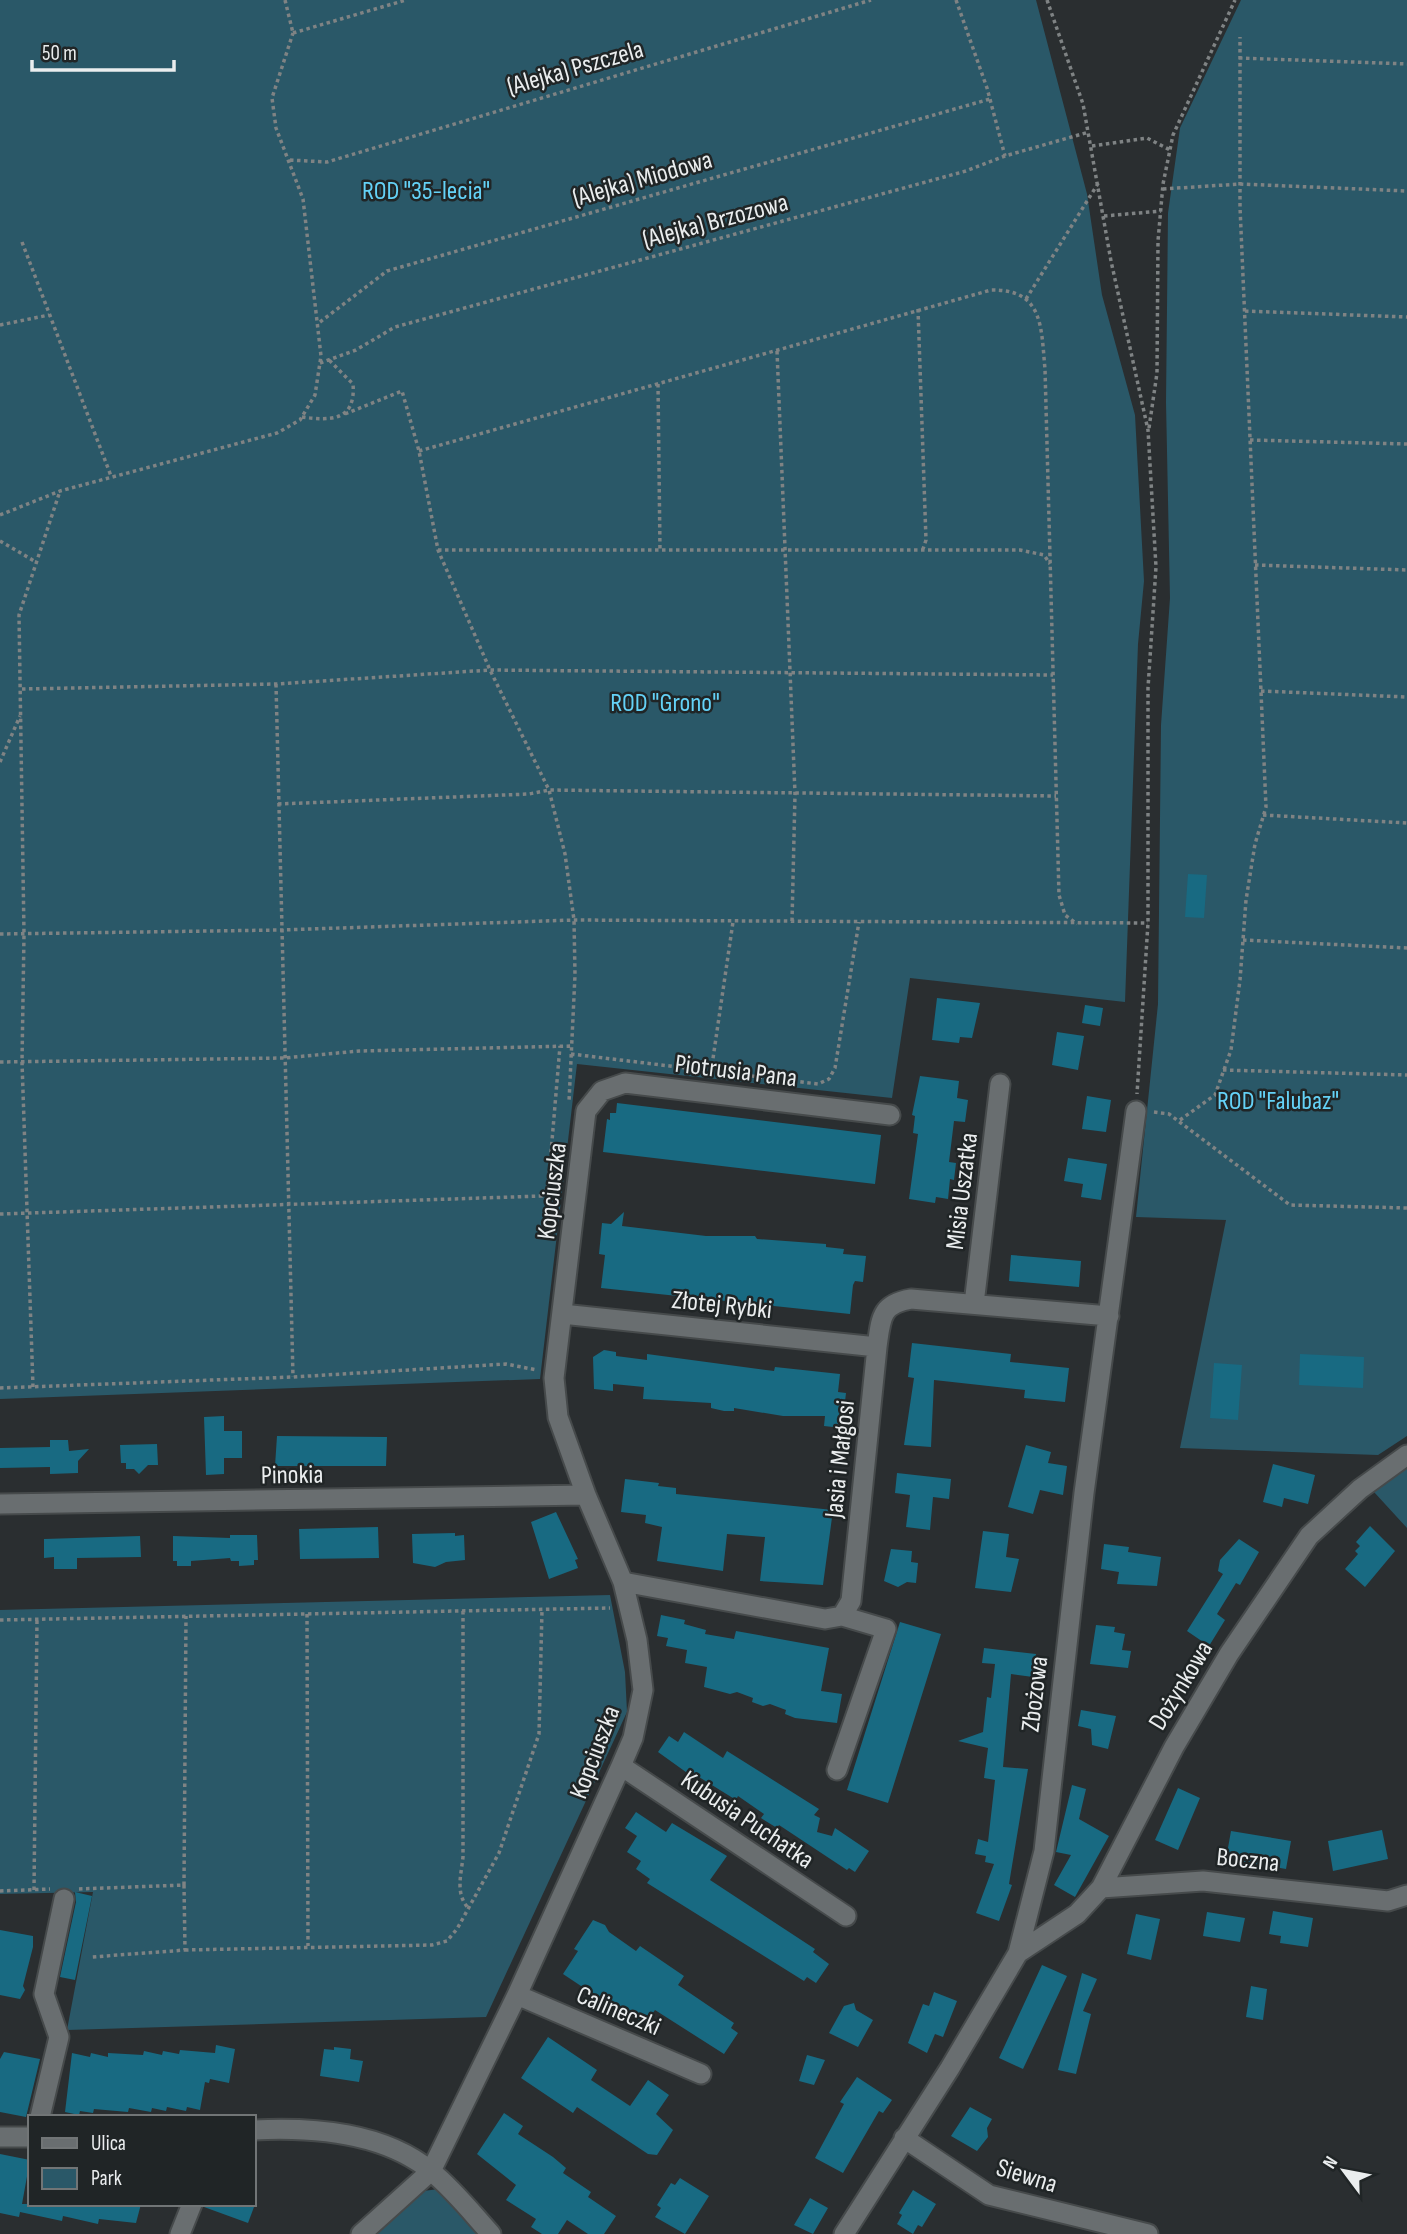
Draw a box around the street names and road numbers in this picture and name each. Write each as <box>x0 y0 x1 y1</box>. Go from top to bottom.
street label: (Alejka) Pszczela <box>504 34 647 103</box>
street label: (Alejka) Miodowa <box>569 145 716 214</box>
street label: (Alejka) Brzozowa <box>639 187 791 256</box>
street label: Piotrusia Pana <box>673 1049 799 1094</box>
street label: Misia Uszatka <box>940 1131 985 1251</box>
street label: Kopciuszka <box>531 1141 574 1241</box>
street label: Złotej Rybki <box>670 1285 773 1326</box>
street label: Jasia i Małgosi <box>819 1399 862 1521</box>
street label: Pinokia <box>261 1459 324 1492</box>
street label: Dożynkowa <box>1143 1636 1220 1736</box>
street label: Zbożowa <box>1015 1655 1056 1734</box>
street label: Kopciuszka <box>564 1702 627 1803</box>
street label: Kubusia Puchatka <box>675 1764 819 1876</box>
street label: Boczna <box>1215 1842 1281 1879</box>
street label: Calineczki <box>572 1980 665 2043</box>
street label: Siewna <box>992 2153 1061 2200</box>

